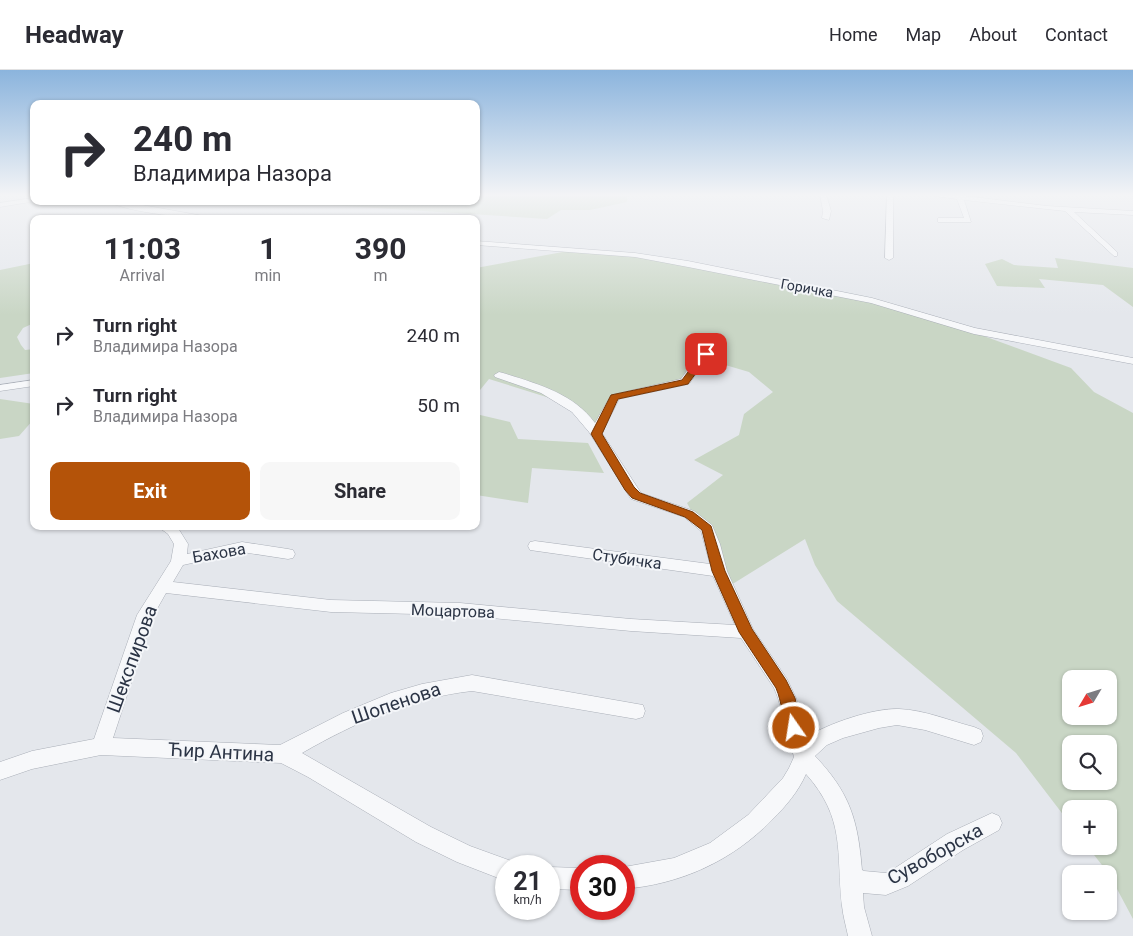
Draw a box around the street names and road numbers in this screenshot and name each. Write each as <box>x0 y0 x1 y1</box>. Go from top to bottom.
street label: Горичка <box>779 275 835 301</box>
street label: Бахова <box>191 539 247 567</box>
street label: Стубичка <box>591 545 663 573</box>
street label: Моцартова <box>411 600 495 622</box>
street label: Шекспирова <box>102 602 162 716</box>
street label: Шопенова <box>348 677 444 729</box>
street label: Ћир Антина <box>167 738 275 766</box>
street label: Сувоборска <box>883 818 987 890</box>

